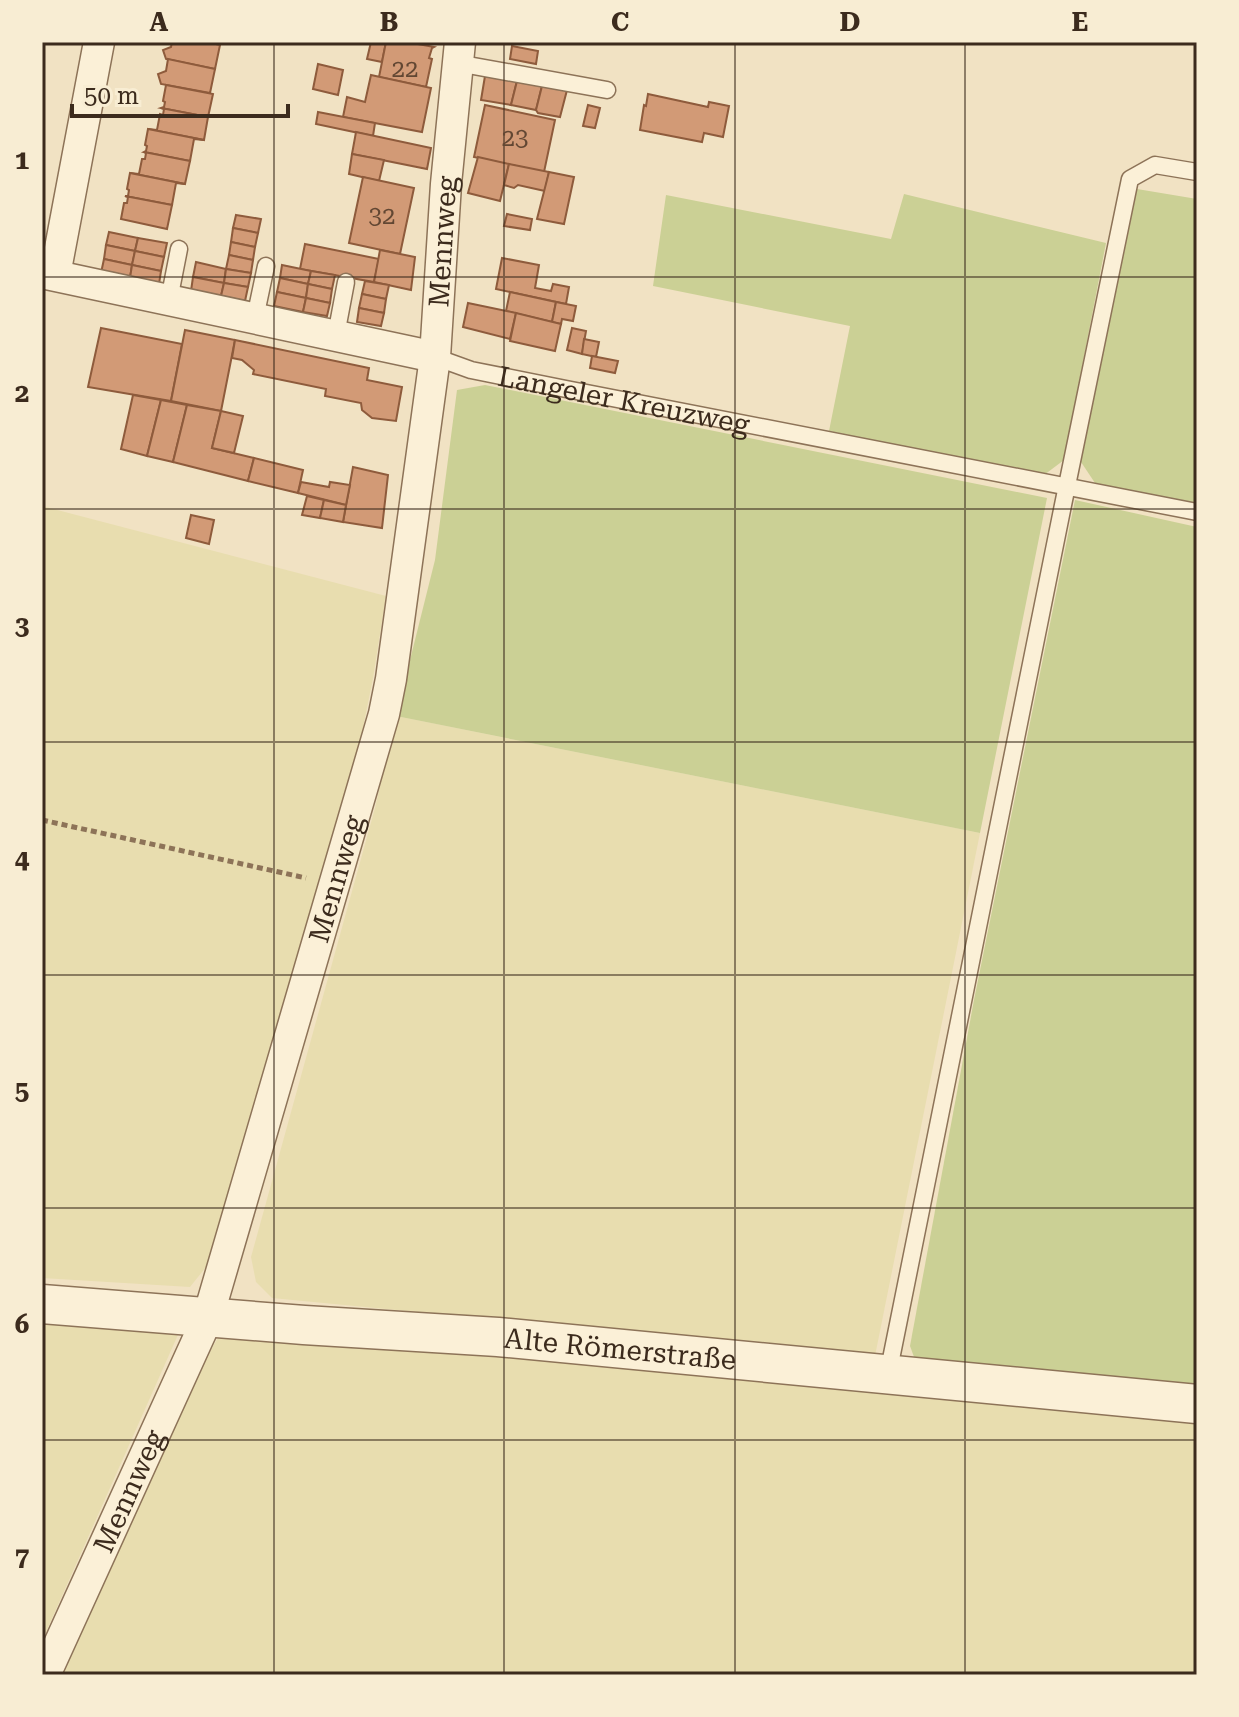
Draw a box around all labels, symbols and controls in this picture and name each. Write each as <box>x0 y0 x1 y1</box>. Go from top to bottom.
text: A <box>150 7 169 37</box>
text: B <box>380 7 398 37</box>
text: C <box>611 7 629 37</box>
text: D <box>840 7 860 37</box>
text: E <box>1072 7 1088 37</box>
house number: 22 <box>392 55 418 83</box>
scale bar <box>72 68 288 118</box>
text: 50 m <box>84 82 139 110</box>
house number: 23 <box>502 124 528 152</box>
text: 1 <box>15 145 29 175</box>
street label: Mennweg <box>422 174 463 308</box>
house number: 32 <box>369 202 395 230</box>
street label: Langeler Kreuzweg <box>495 359 752 441</box>
text: 2 <box>15 378 29 408</box>
text: 3 <box>15 611 29 641</box>
street label: Mennweg <box>302 811 370 946</box>
text: 4 <box>15 844 30 874</box>
text: 5 <box>15 1076 29 1106</box>
text: 6 <box>15 1309 29 1339</box>
street label: Alte Römerstraße <box>503 1321 738 1376</box>
street label: Mennweg <box>86 1424 171 1558</box>
text: 7 <box>15 1542 29 1572</box>

